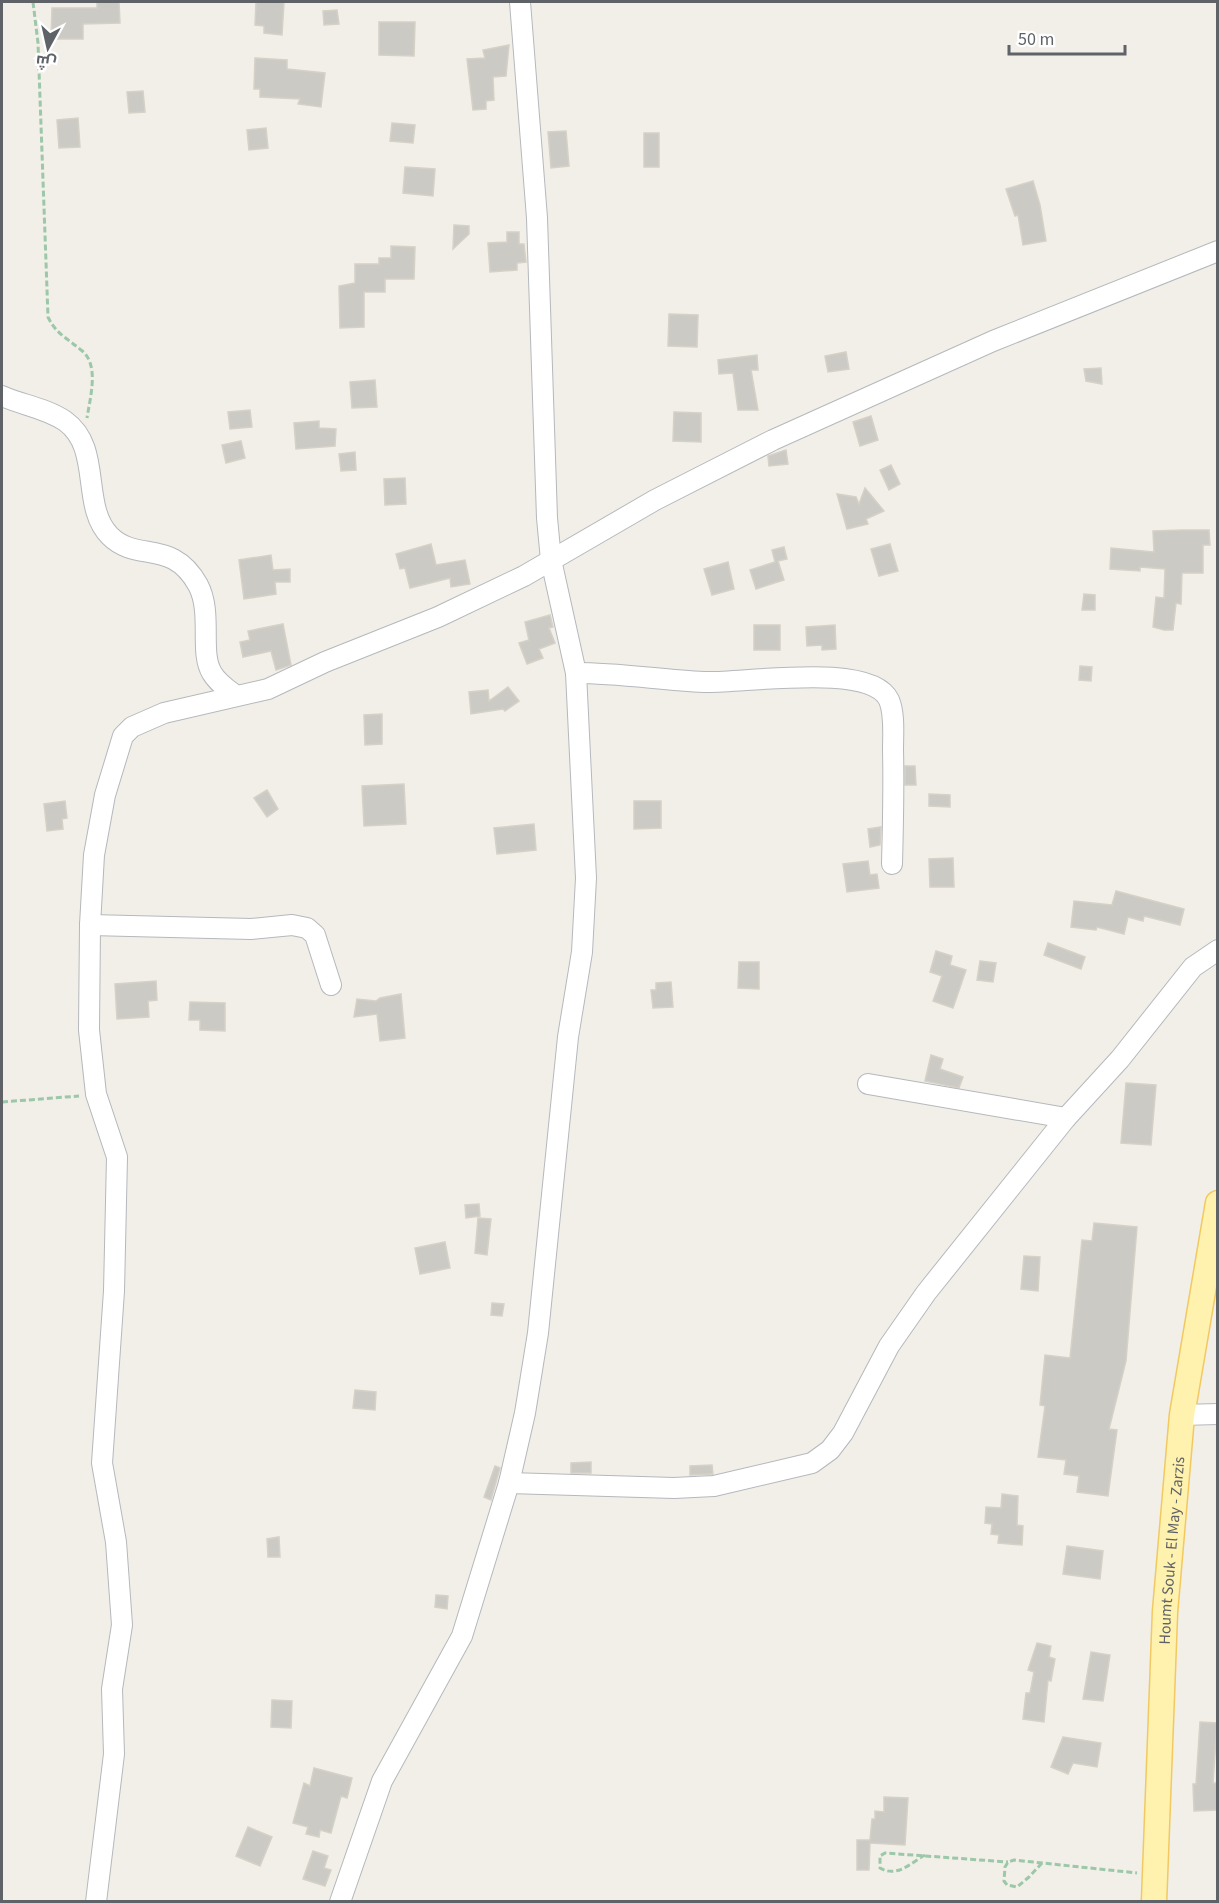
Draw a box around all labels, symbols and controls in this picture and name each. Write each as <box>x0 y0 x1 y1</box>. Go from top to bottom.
north arrow <box>18 18 78 78</box>
scale bar <box>1009 18 1124 56</box>
text: 50 m <box>1018 27 1054 52</box>
text: ش <box>34 50 58 74</box>
street label: Houmt Souk - El May - Zarzis <box>1154 1455 1190 1645</box>

